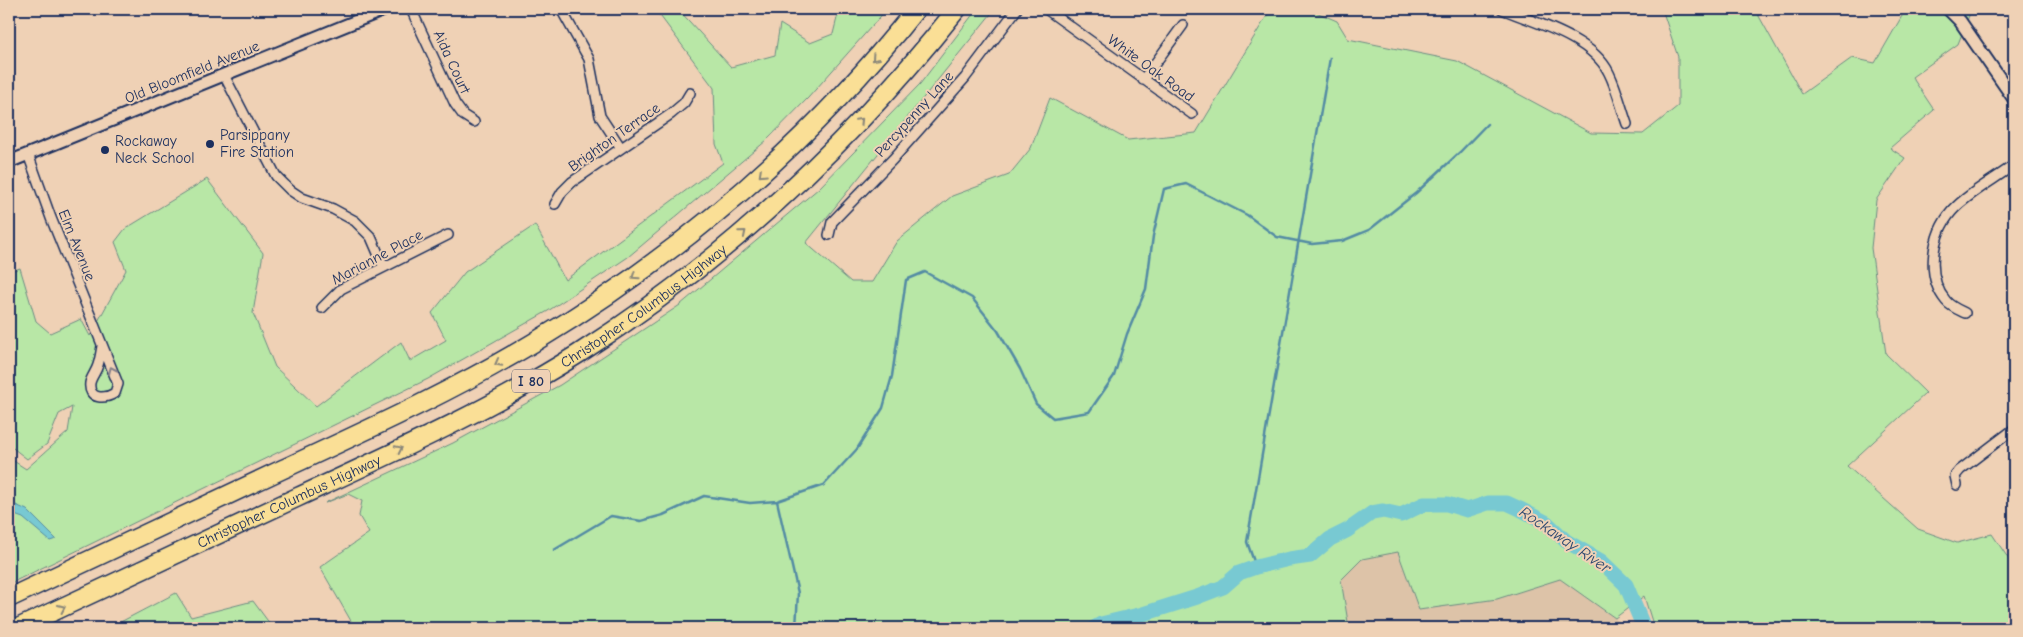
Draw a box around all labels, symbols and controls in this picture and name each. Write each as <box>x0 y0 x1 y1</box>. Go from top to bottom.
street label: Aida Court <box>429 27 475 97</box>
street label: White Oak Road <box>1104 30 1198 106</box>
street label: Old Bloomfield Avenue <box>122 37 262 107</box>
one-way arrow <box>872 52 881 61</box>
street label: Percypenny Lane <box>871 67 958 161</box>
street label: Brighton Terrace <box>565 98 664 175</box>
one-way arrow <box>855 117 864 126</box>
place label: Parsippany Fire Station <box>220 126 294 161</box>
place label: Rockaway Neck School <box>115 132 195 167</box>
marker: Parsippany Fire Station <box>204 138 216 150</box>
marker: Rockaway Neck School <box>99 144 111 156</box>
one-way arrow <box>758 168 767 177</box>
street label: Elm Avenue <box>55 207 100 284</box>
street label: Marianne Place <box>328 225 426 289</box>
one-way arrow <box>737 230 746 238</box>
street label: Christopher Columbus Highway <box>557 240 730 372</box>
one-way arrow <box>631 270 641 279</box>
one-way arrow <box>494 357 503 367</box>
one-way arrow <box>108 366 119 375</box>
road number: I 80 <box>512 370 550 392</box>
one-way arrow <box>394 445 403 455</box>
street label: Christopher Columbus Highway <box>194 451 384 552</box>
water label: Rockaway River <box>1516 503 1615 577</box>
one-way arrow <box>57 603 66 614</box>

